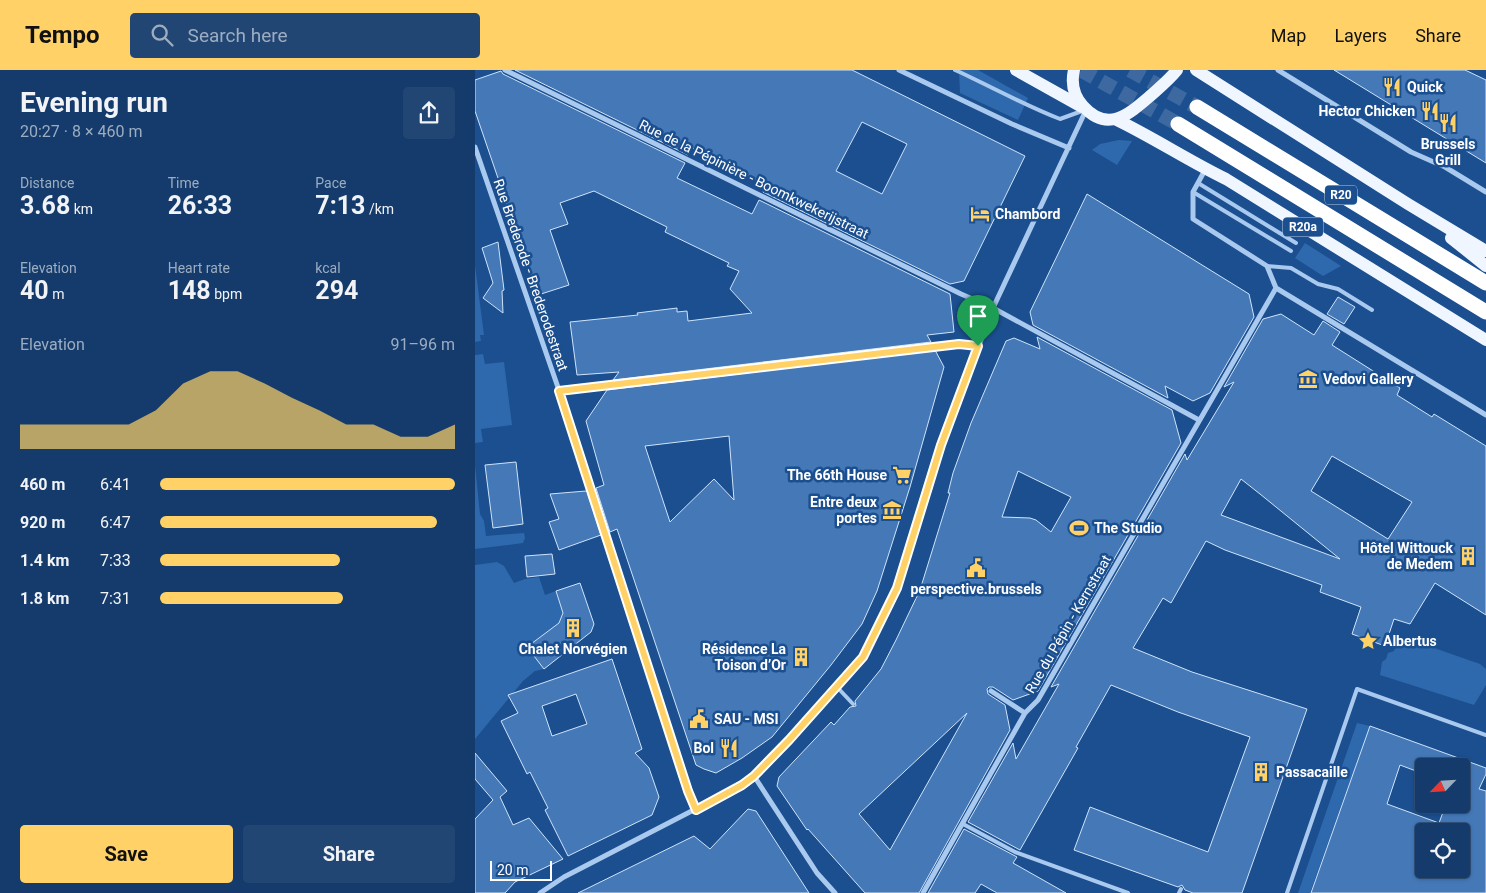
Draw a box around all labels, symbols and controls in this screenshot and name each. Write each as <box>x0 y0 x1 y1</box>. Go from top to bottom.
search box <box>130 13 480 58</box>
text: Tempo <box>25 21 100 49</box>
icon: search <box>148 21 176 49</box>
text: Search here <box>188 24 288 47</box>
text: Map <box>1271 25 1306 46</box>
text: Layers <box>1334 25 1387 46</box>
text: Share <box>1415 25 1461 46</box>
restaurant icon: Quick <box>1381 76 1403 98</box>
place label: Quick <box>1407 79 1443 95</box>
text: Evening run <box>20 86 168 119</box>
button: share <box>403 87 455 139</box>
restaurant icon: Hector Chicken <box>1419 100 1441 122</box>
place label: Hector Chicken <box>1318 103 1415 119</box>
restaurant icon: Brussels Grill <box>1437 112 1459 134</box>
street label: Rue de la Pépinière - Boomkwekerijstraat <box>637 116 872 242</box>
text: 20:27 · 8 × 460 m <box>20 122 142 141</box>
place label: Brussels Grill <box>1421 136 1475 168</box>
text: Distance <box>20 175 75 191</box>
text: Time <box>168 175 199 191</box>
text: Pace <box>315 175 346 191</box>
street label: Rue Brederode - Brederodestraat <box>491 177 572 374</box>
road number: R20 <box>1325 186 1357 204</box>
text: 3.68 <box>20 191 70 220</box>
text: 26:33 <box>168 191 232 220</box>
text: 7:13 <box>315 191 365 220</box>
text: km <box>70 201 93 217</box>
text: /km <box>365 201 394 217</box>
hotel icon: Chambord <box>969 203 991 225</box>
place label: Chambord <box>995 206 1060 222</box>
road number: R20a <box>1283 218 1323 236</box>
text: Elevation <box>20 260 77 276</box>
text: Heart rate <box>168 260 230 276</box>
text: kcal <box>315 260 341 276</box>
text: 40 <box>20 276 49 305</box>
text: 148 <box>168 276 211 305</box>
text: 294 <box>315 276 358 305</box>
text: m <box>49 286 64 302</box>
text: bpm <box>211 286 242 302</box>
pin <box>957 295 999 346</box>
icon: arrive <box>964 302 992 330</box>
text: Elevation <box>20 335 85 354</box>
text: 91–96 m <box>391 335 455 354</box>
museum icon: Vedovi Gallery <box>1297 368 1319 390</box>
place label: Vedovi Gallery <box>1323 371 1415 387</box>
supermarket icon: The 66th House <box>891 464 913 486</box>
place label: The 66th House <box>787 467 887 483</box>
text: 460 m <box>20 475 65 494</box>
text: 6:41 <box>100 475 131 494</box>
place label: Entre deux portes <box>810 494 878 526</box>
museum icon: Entre deux portes <box>881 499 903 521</box>
text: 920 m <box>20 513 65 532</box>
text: 6:47 <box>100 513 131 532</box>
sports icon: The Studio <box>1068 517 1090 539</box>
place label: The Studio <box>1094 520 1162 536</box>
place label: Hôtel Wittouck de Medem <box>1360 540 1454 572</box>
building icon: Hôtel Wittouck de Medem <box>1457 545 1479 567</box>
text: 1.4 km <box>20 551 69 570</box>
text: 7:33 <box>100 551 131 570</box>
street label: Rue du Pépin - Kernstraat <box>1022 552 1114 696</box>
public building icon: perspective.brussels <box>965 557 987 579</box>
place label: perspective.brussels <box>910 581 1042 597</box>
text: 1.8 km <box>20 589 69 608</box>
text: 7:31 <box>100 589 131 608</box>
building icon: Chalet Norvégien <box>562 617 584 639</box>
place icon: Albertus <box>1357 630 1379 652</box>
place label: Albertus <box>1383 633 1437 649</box>
place label: Chalet Norvégien <box>519 641 627 657</box>
place label: Résidence La Toison d’Or <box>702 641 786 673</box>
building icon: Résidence La Toison d’Or <box>790 646 812 668</box>
public building icon: SAU - MSI <box>688 708 710 730</box>
place label: SAU - MSI <box>714 711 779 727</box>
restaurant icon: Bol <box>718 737 740 759</box>
place label: Bol <box>693 740 714 756</box>
north arrow <box>1415 758 1470 812</box>
map controls <box>1415 758 1470 878</box>
building icon: Passacaille <box>1250 761 1272 783</box>
place label: Passacaille <box>1276 764 1348 780</box>
button: locate <box>1415 823 1470 878</box>
button: Save <box>20 825 233 883</box>
button: Share <box>243 825 455 883</box>
scale bar <box>490 858 553 881</box>
text: 20 m <box>497 862 529 878</box>

